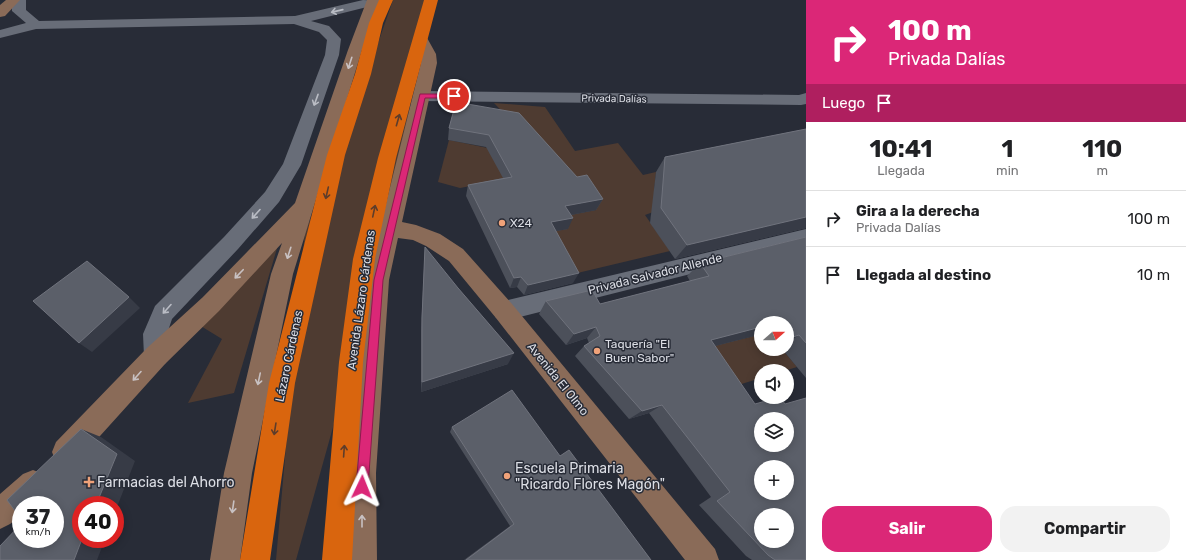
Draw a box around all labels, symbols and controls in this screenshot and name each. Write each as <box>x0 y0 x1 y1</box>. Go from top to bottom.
one-way arrow <box>330 7 343 15</box>
text: 100 m <box>888 14 972 47</box>
icon: right <box>822 16 874 68</box>
text: Privada Dalías <box>888 48 1006 70</box>
one-way arrow <box>346 56 354 68</box>
pin <box>437 79 471 113</box>
icon: arrive <box>443 85 465 107</box>
street label: Privada Dalías <box>581 92 647 106</box>
icon: arrive <box>873 92 895 114</box>
one-way arrow <box>311 94 319 106</box>
text: Luego <box>822 94 865 112</box>
one-way arrow <box>395 114 402 127</box>
text: 10:41 <box>870 135 933 163</box>
text: 1 <box>1001 135 1013 163</box>
text: 110 <box>1082 135 1122 163</box>
text: Llegada <box>877 163 925 178</box>
text: min <box>996 163 1019 178</box>
text: m <box>1097 163 1108 178</box>
one-way arrow <box>323 187 331 200</box>
text: Gira a la derecha <box>856 202 980 220</box>
one-way arrow <box>371 205 379 218</box>
icon: right <box>822 208 844 230</box>
one-way arrow <box>252 209 261 219</box>
text: 100 m <box>1128 210 1170 228</box>
place label: X24 <box>510 216 533 230</box>
marker: X24 <box>497 218 507 228</box>
text: Privada Dalías <box>856 220 941 235</box>
street label: Avenida Lázaro Cárdenas <box>344 229 378 371</box>
one-way arrow <box>285 246 292 259</box>
street label: Privada Salvador Allende <box>587 250 724 297</box>
icon: arrive <box>822 264 844 286</box>
text: Llegada al destino <box>856 266 991 284</box>
text: 10 m <box>1137 266 1170 284</box>
one-way arrow <box>234 269 244 279</box>
one-way arrow <box>163 304 172 314</box>
street label: Lázaro Cárdenas <box>272 309 306 403</box>
north arrow <box>754 316 794 356</box>
map controls <box>754 316 794 548</box>
place label: Taquería "El Buen Sabor" <box>605 337 674 365</box>
street label: Avenida El Olmo <box>524 340 592 418</box>
marker: Taquería "El Buen Sabor" <box>592 346 602 356</box>
button: sound <box>754 364 794 404</box>
one-way arrow <box>133 371 142 381</box>
one-way arrow <box>254 372 262 385</box>
button: layers <box>754 412 794 452</box>
one-way arrow <box>271 423 279 436</box>
one-way arrow <box>341 445 348 458</box>
place label: Escuela Primaria "Ricardo Flores Magón" <box>515 460 665 493</box>
button: + <box>754 460 794 500</box>
position arrow <box>341 466 383 508</box>
marker: Escuela Primaria "Ricardo Flores Magón" <box>502 471 512 481</box>
place label: Farmacias del Ahorro <box>97 474 235 491</box>
marker: Farmacias del Ahorro <box>84 477 94 487</box>
speed limit sign: 40 <box>72 496 124 548</box>
one-way arrow <box>229 500 237 513</box>
text: 37 <box>26 505 50 529</box>
button: Salir <box>822 506 992 552</box>
button: Compartir <box>1000 506 1170 552</box>
button: − <box>754 508 794 548</box>
one-way arrow <box>358 515 366 528</box>
text: km/h <box>26 526 50 538</box>

